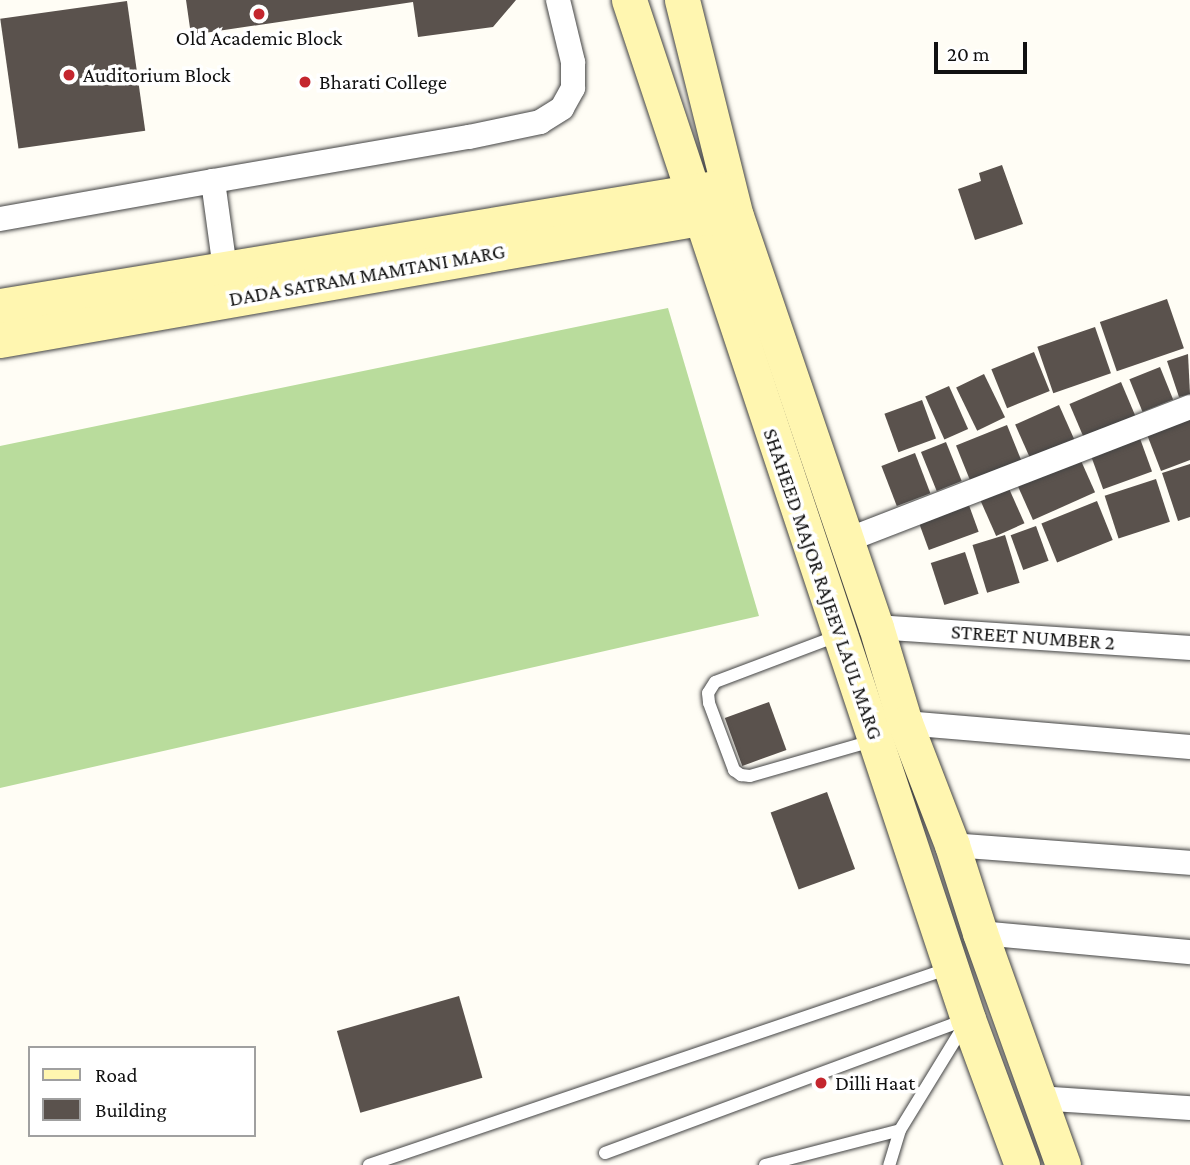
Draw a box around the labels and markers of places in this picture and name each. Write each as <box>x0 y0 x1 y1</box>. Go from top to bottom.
marker: Old Academic Block <box>251 6 267 22</box>
place label: Old Academic Block <box>176 25 342 51</box>
place label: Auditorium Block <box>83 62 231 88</box>
marker: Auditorium Block <box>61 67 77 83</box>
place label: Bharati College <box>319 69 447 95</box>
marker: Bharati College <box>297 74 313 90</box>
place label: Dilli Haat <box>835 1070 915 1096</box>
marker: Dilli Haat <box>813 1075 829 1091</box>

